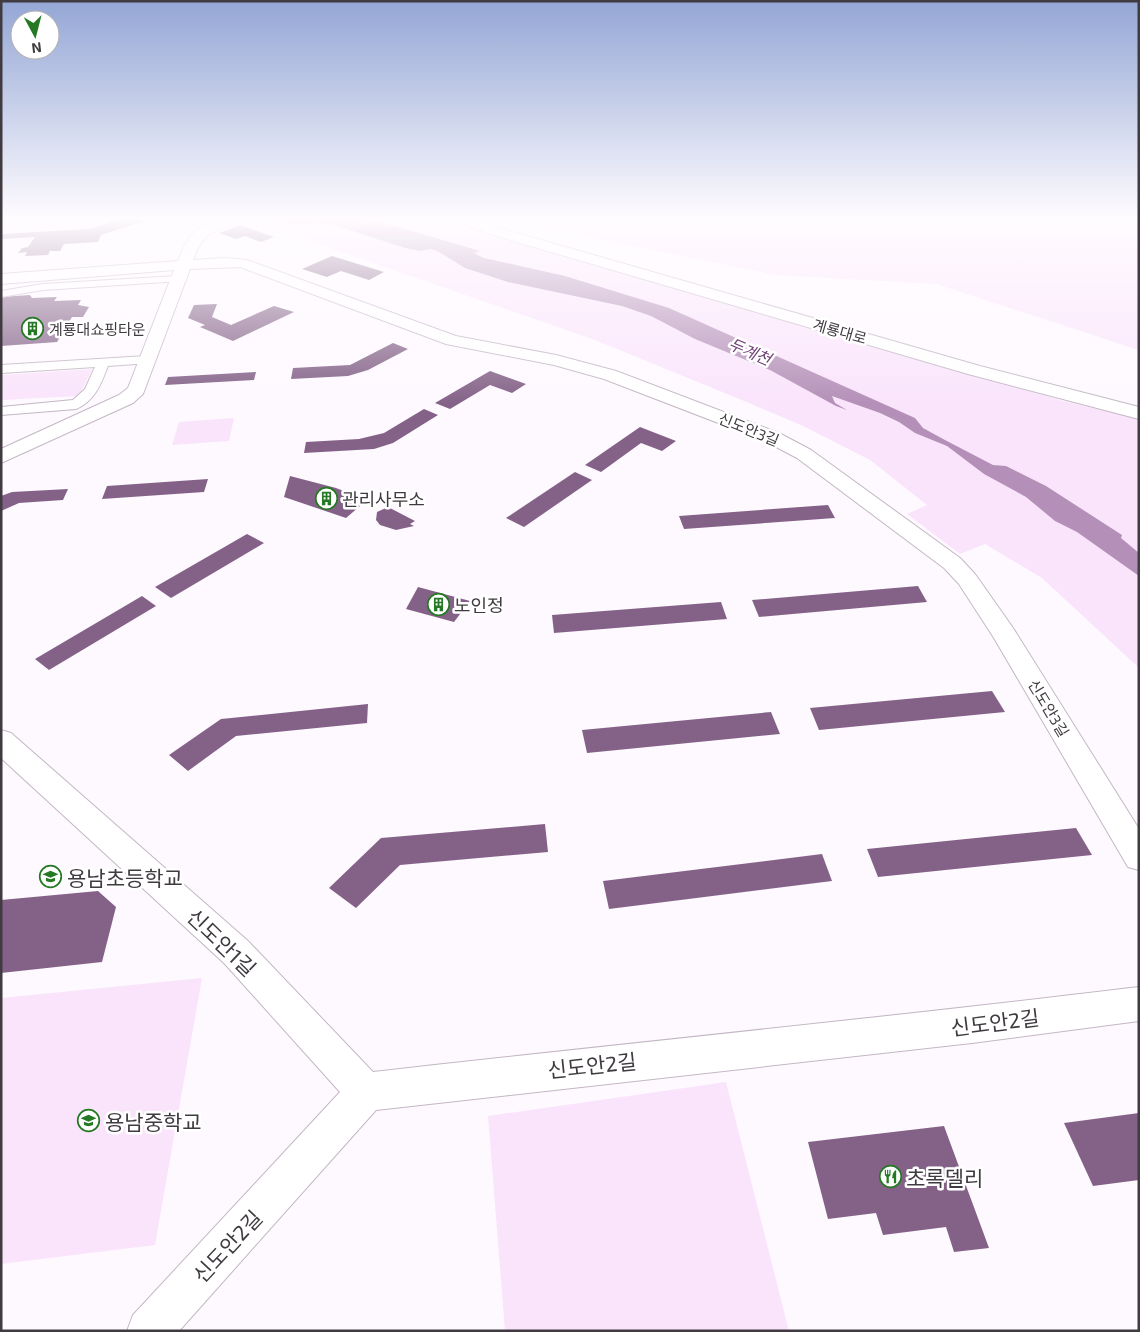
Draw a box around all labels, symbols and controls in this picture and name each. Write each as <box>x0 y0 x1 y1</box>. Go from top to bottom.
north arrow <box>10 10 60 60</box>
text: N <box>31 39 43 57</box>
street label: 계룡대로 <box>811 315 869 347</box>
building icon: 계룡대쇼핑타운 <box>21 317 45 341</box>
place label: 계룡대쇼핑타운 <box>49 320 146 338</box>
water label: 두계천 <box>726 334 776 369</box>
street label: 신도안3길 <box>716 409 782 449</box>
building icon: 관리사무소 <box>314 487 338 511</box>
place label: 관리사무소 <box>342 488 425 510</box>
building icon: 노인정 <box>426 593 450 617</box>
place label: 노인정 <box>454 594 504 616</box>
street label: 신도안3길 <box>1025 676 1073 740</box>
school or university icon: 용남초등학교 <box>39 865 63 889</box>
place label: 용남초등학교 <box>67 865 183 890</box>
street label: 신도안1길 <box>183 903 261 981</box>
street label: 신도안2길 <box>949 1004 1041 1040</box>
street label: 신도안2길 <box>546 1048 638 1082</box>
school or university icon: 용남중학교 <box>77 1109 101 1133</box>
place label: 용남중학교 <box>105 1109 202 1134</box>
restaurant icon: 초록델리 <box>878 1165 902 1189</box>
place label: 초록델리 <box>906 1165 983 1190</box>
street label: 신도안2길 <box>187 1205 267 1287</box>

